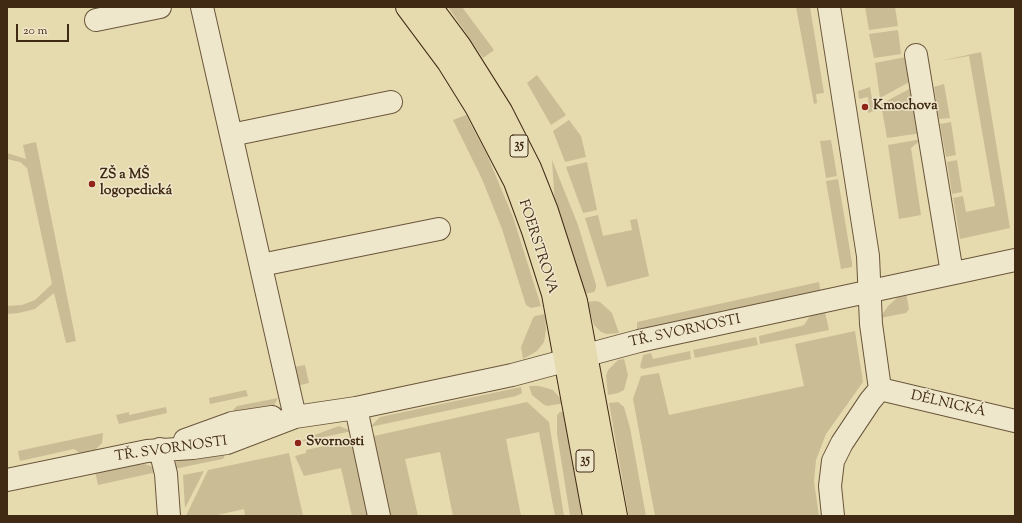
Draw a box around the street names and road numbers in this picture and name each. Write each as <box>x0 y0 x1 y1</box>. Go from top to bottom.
road number: 35 <box>510 135 528 157</box>
street label: FOERSTROVA <box>514 198 560 296</box>
street label: TŘ. SVORNOSTI <box>628 312 742 352</box>
street label: DĚLNICKÁ <box>909 388 987 422</box>
street label: TŘ. SVORNOSTI <box>114 434 228 466</box>
road number: 35 <box>576 450 594 472</box>

